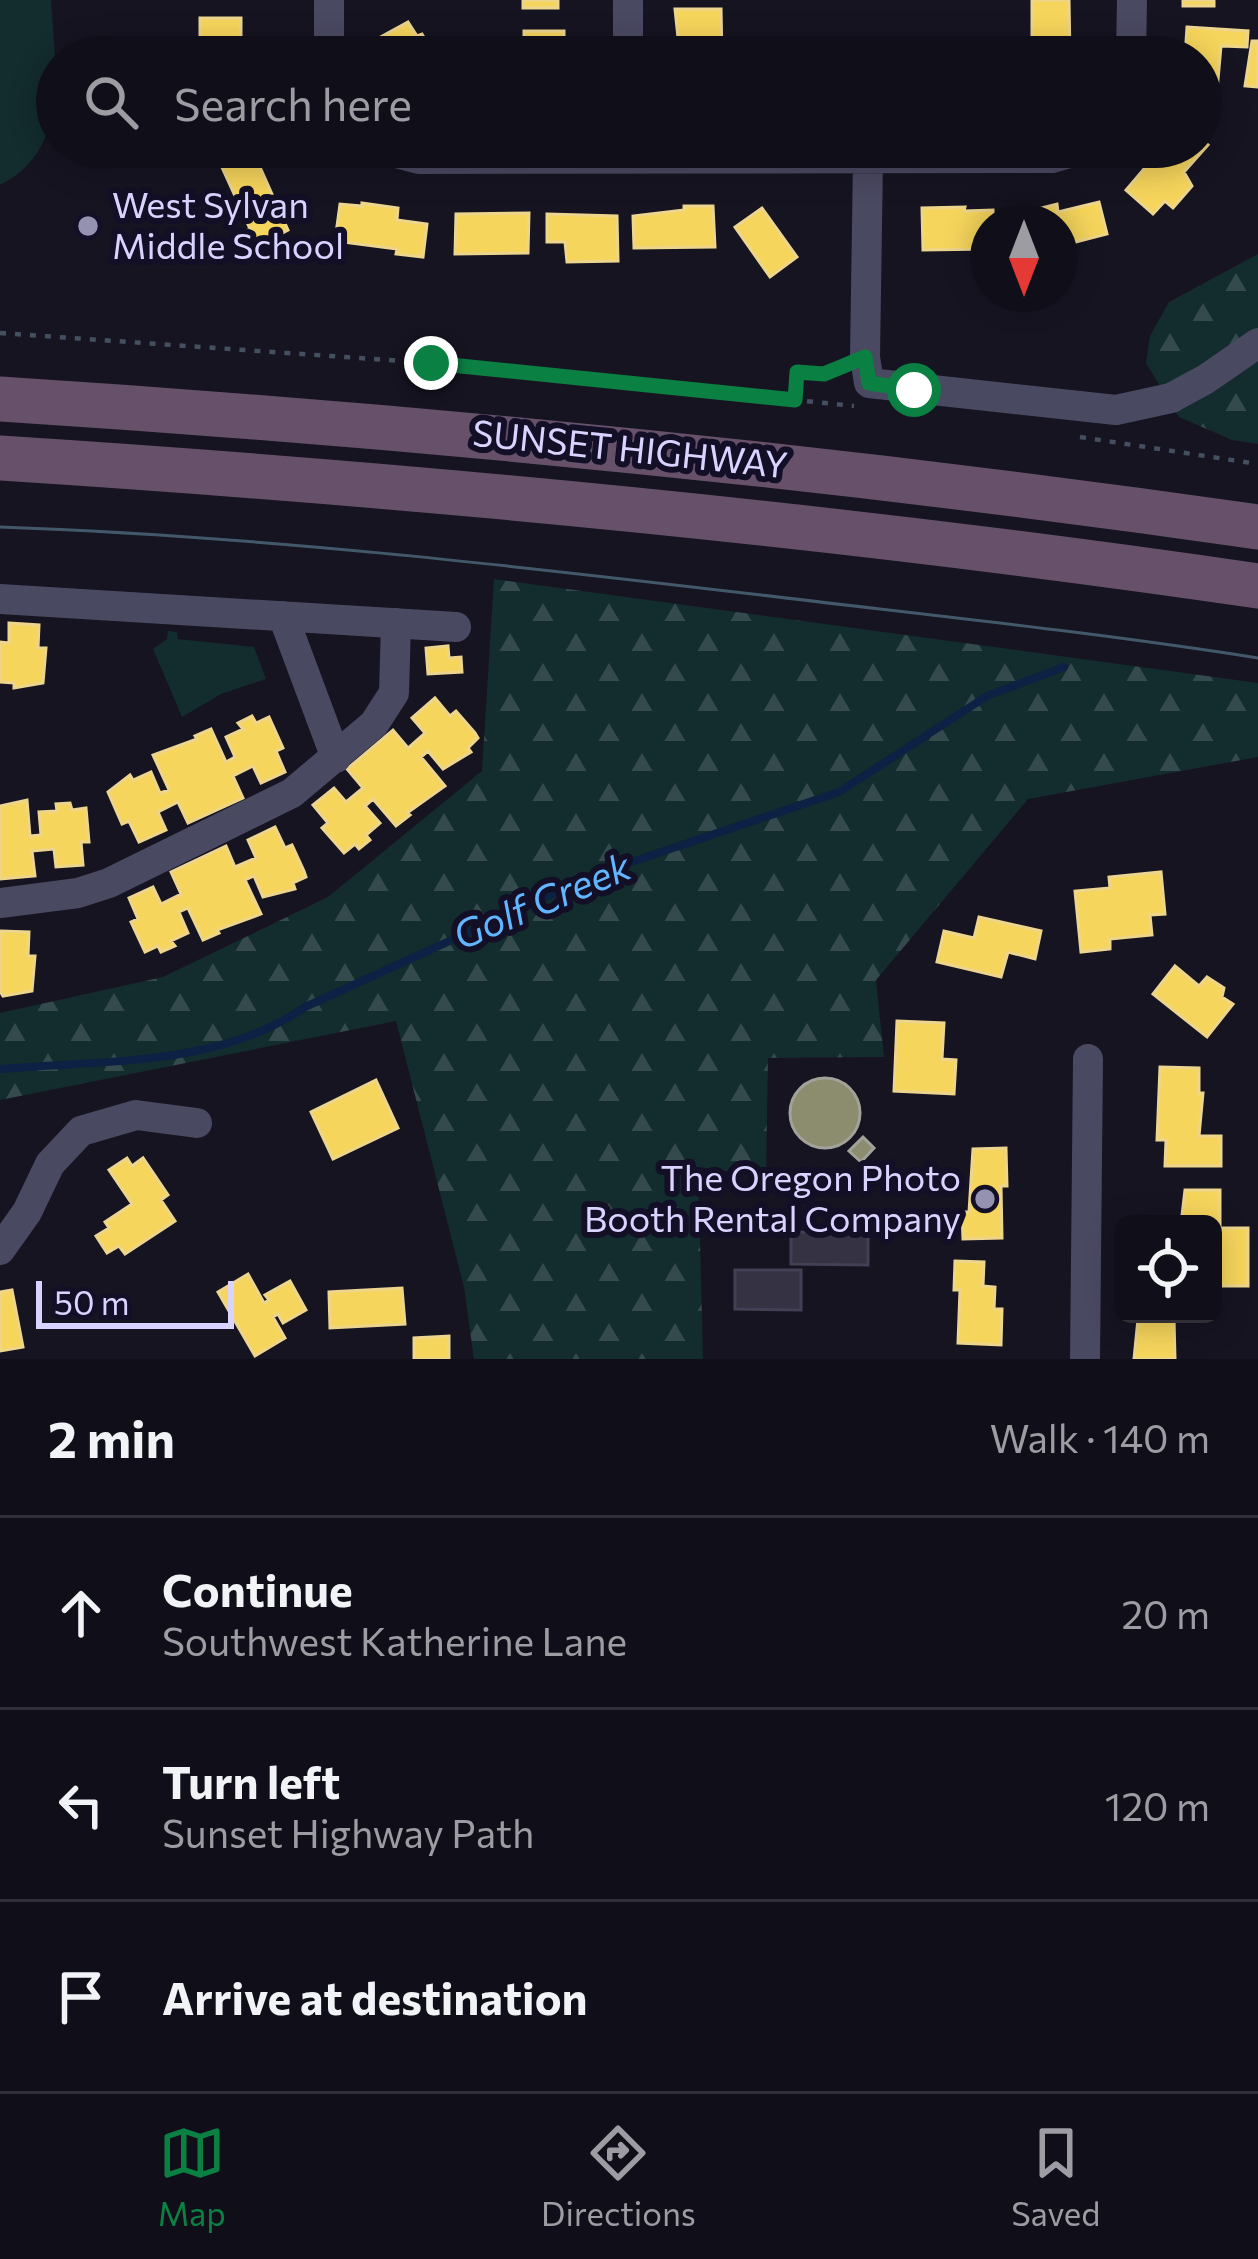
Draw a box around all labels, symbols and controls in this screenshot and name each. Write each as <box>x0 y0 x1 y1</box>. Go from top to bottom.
search box <box>36 36 1222 168</box>
icon: search <box>78 69 144 135</box>
text: Search here <box>174 75 412 130</box>
place label: West Sylvan Middle School <box>112 181 344 266</box>
north arrow <box>970 204 1078 312</box>
marker: West Sylvan Middle School <box>75 213 101 239</box>
route end <box>404 336 458 390</box>
route start <box>887 363 941 417</box>
street label: SUNSET HIGHWAY <box>470 409 790 485</box>
water label: Golf Creek <box>445 840 638 958</box>
place label: The Oregon Photo Booth Rental Company <box>584 1154 961 1239</box>
marker: The Oregon Photo Booth Rental Company <box>972 1186 998 1212</box>
map controls <box>1114 1215 1222 1323</box>
button: locate <box>1114 1215 1222 1323</box>
scale bar <box>36 1275 234 1328</box>
text: 50 m <box>54 1281 130 1322</box>
text: 2 min <box>48 1406 175 1469</box>
text: Walk · 140 m <box>990 1413 1210 1461</box>
text: Continue <box>162 1561 353 1616</box>
icon: ahead <box>48 1580 114 1646</box>
text: 20 m <box>1122 1589 1210 1637</box>
text: Southwest Katherine Lane <box>162 1616 627 1664</box>
text: Turn left <box>162 1753 340 1808</box>
icon: left <box>48 1772 114 1838</box>
text: 120 m <box>1105 1781 1210 1829</box>
text: Sunset Highway Path <box>162 1808 534 1856</box>
icon: arrive <box>48 1964 114 2030</box>
text: Arrive at destination <box>162 1969 588 2024</box>
tab: Map <box>158 2120 226 2233</box>
tab: Directions <box>541 2120 696 2233</box>
tab: Saved <box>1011 2120 1100 2233</box>

